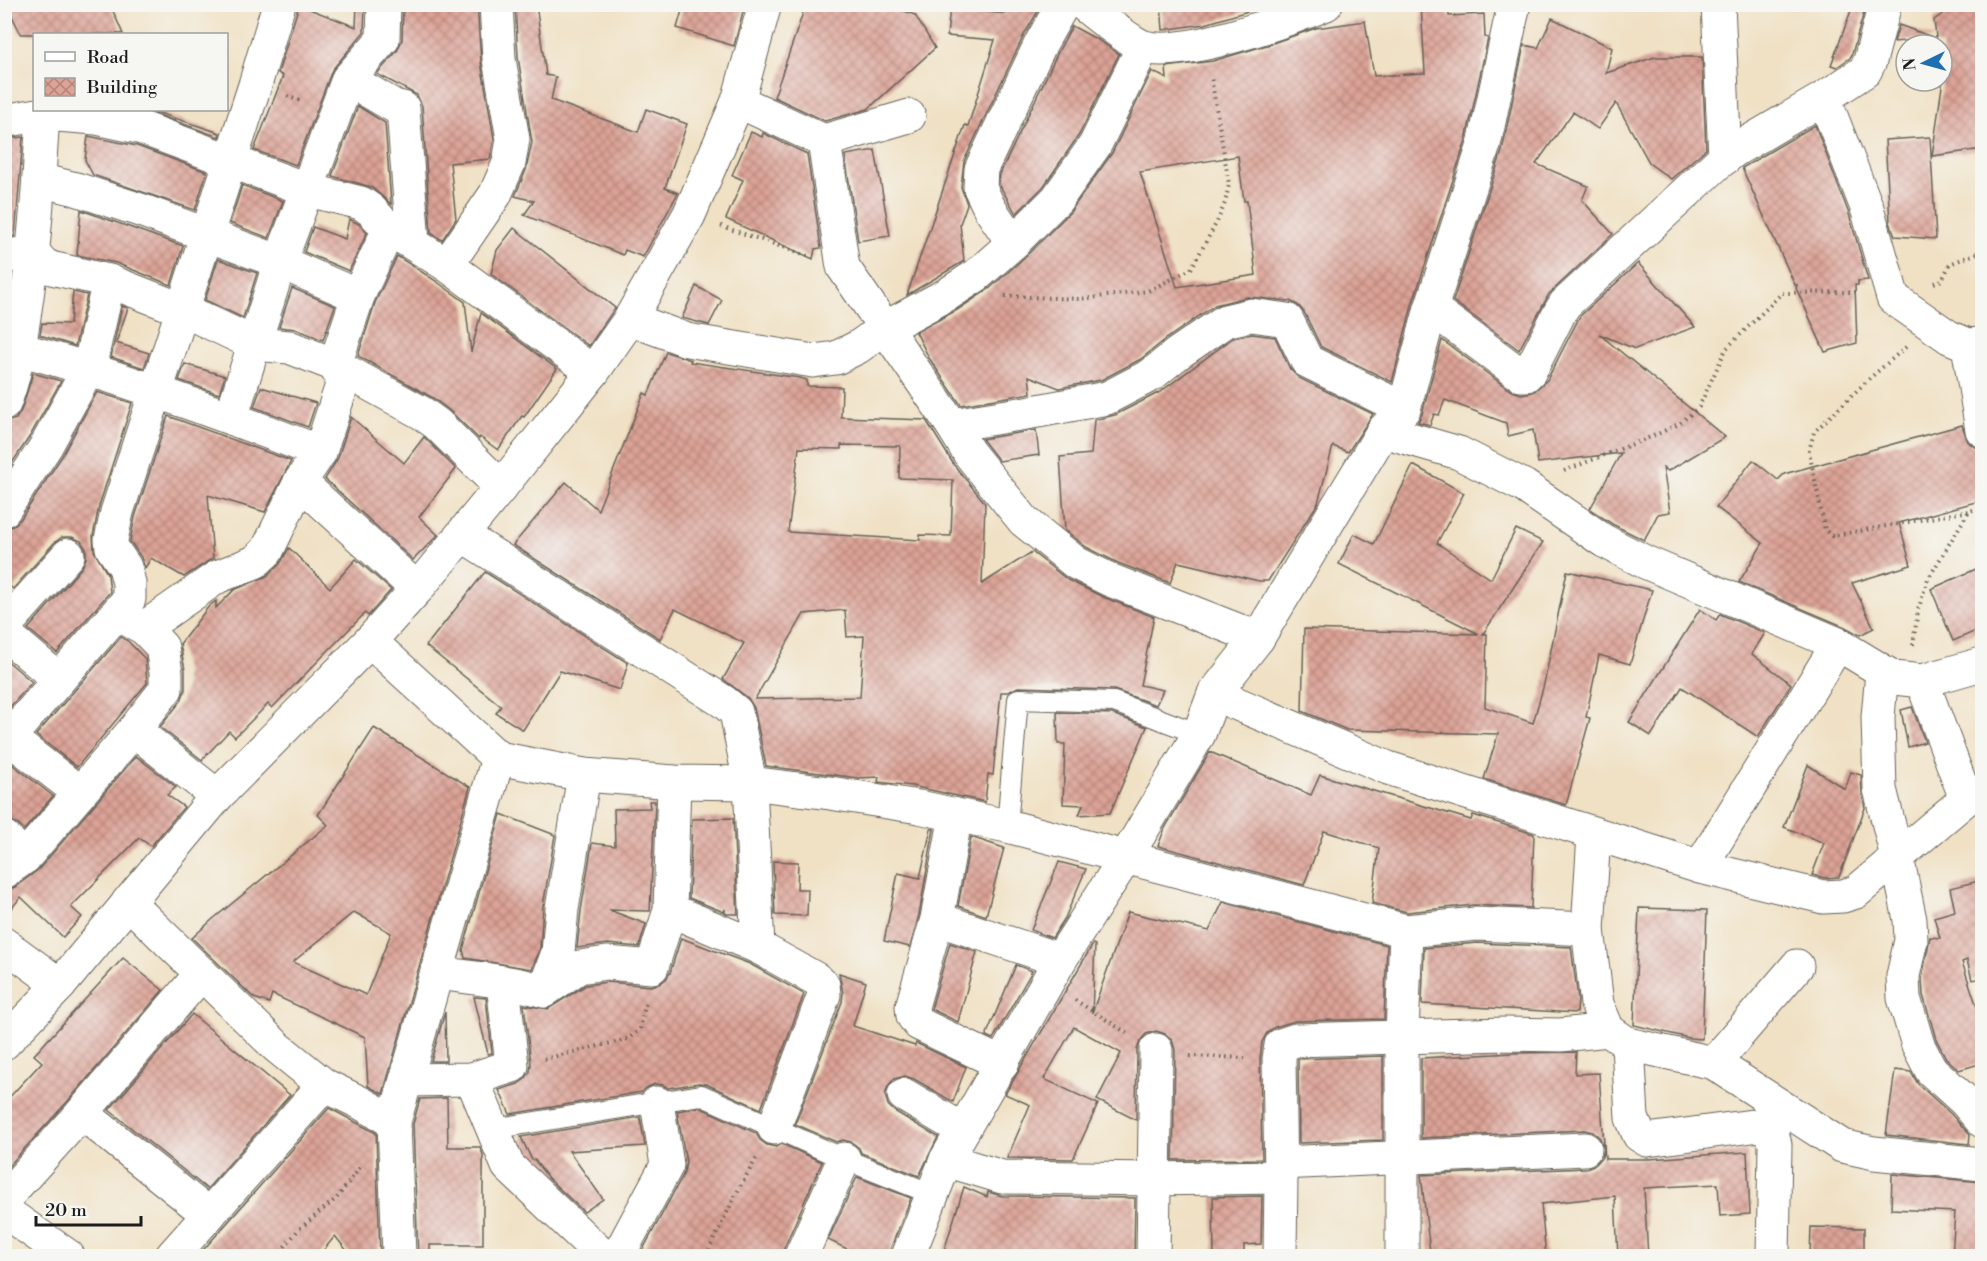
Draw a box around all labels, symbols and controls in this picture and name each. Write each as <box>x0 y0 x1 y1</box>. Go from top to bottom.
legend <box>33 33 228 111</box>
north arrow <box>1894 33 1954 93</box>
text: Road <box>87 46 130 69</box>
text: N <box>1900 57 1921 71</box>
text: Building <box>86 76 158 99</box>
scale bar <box>36 1189 141 1227</box>
text: 20 m <box>45 1199 87 1222</box>

